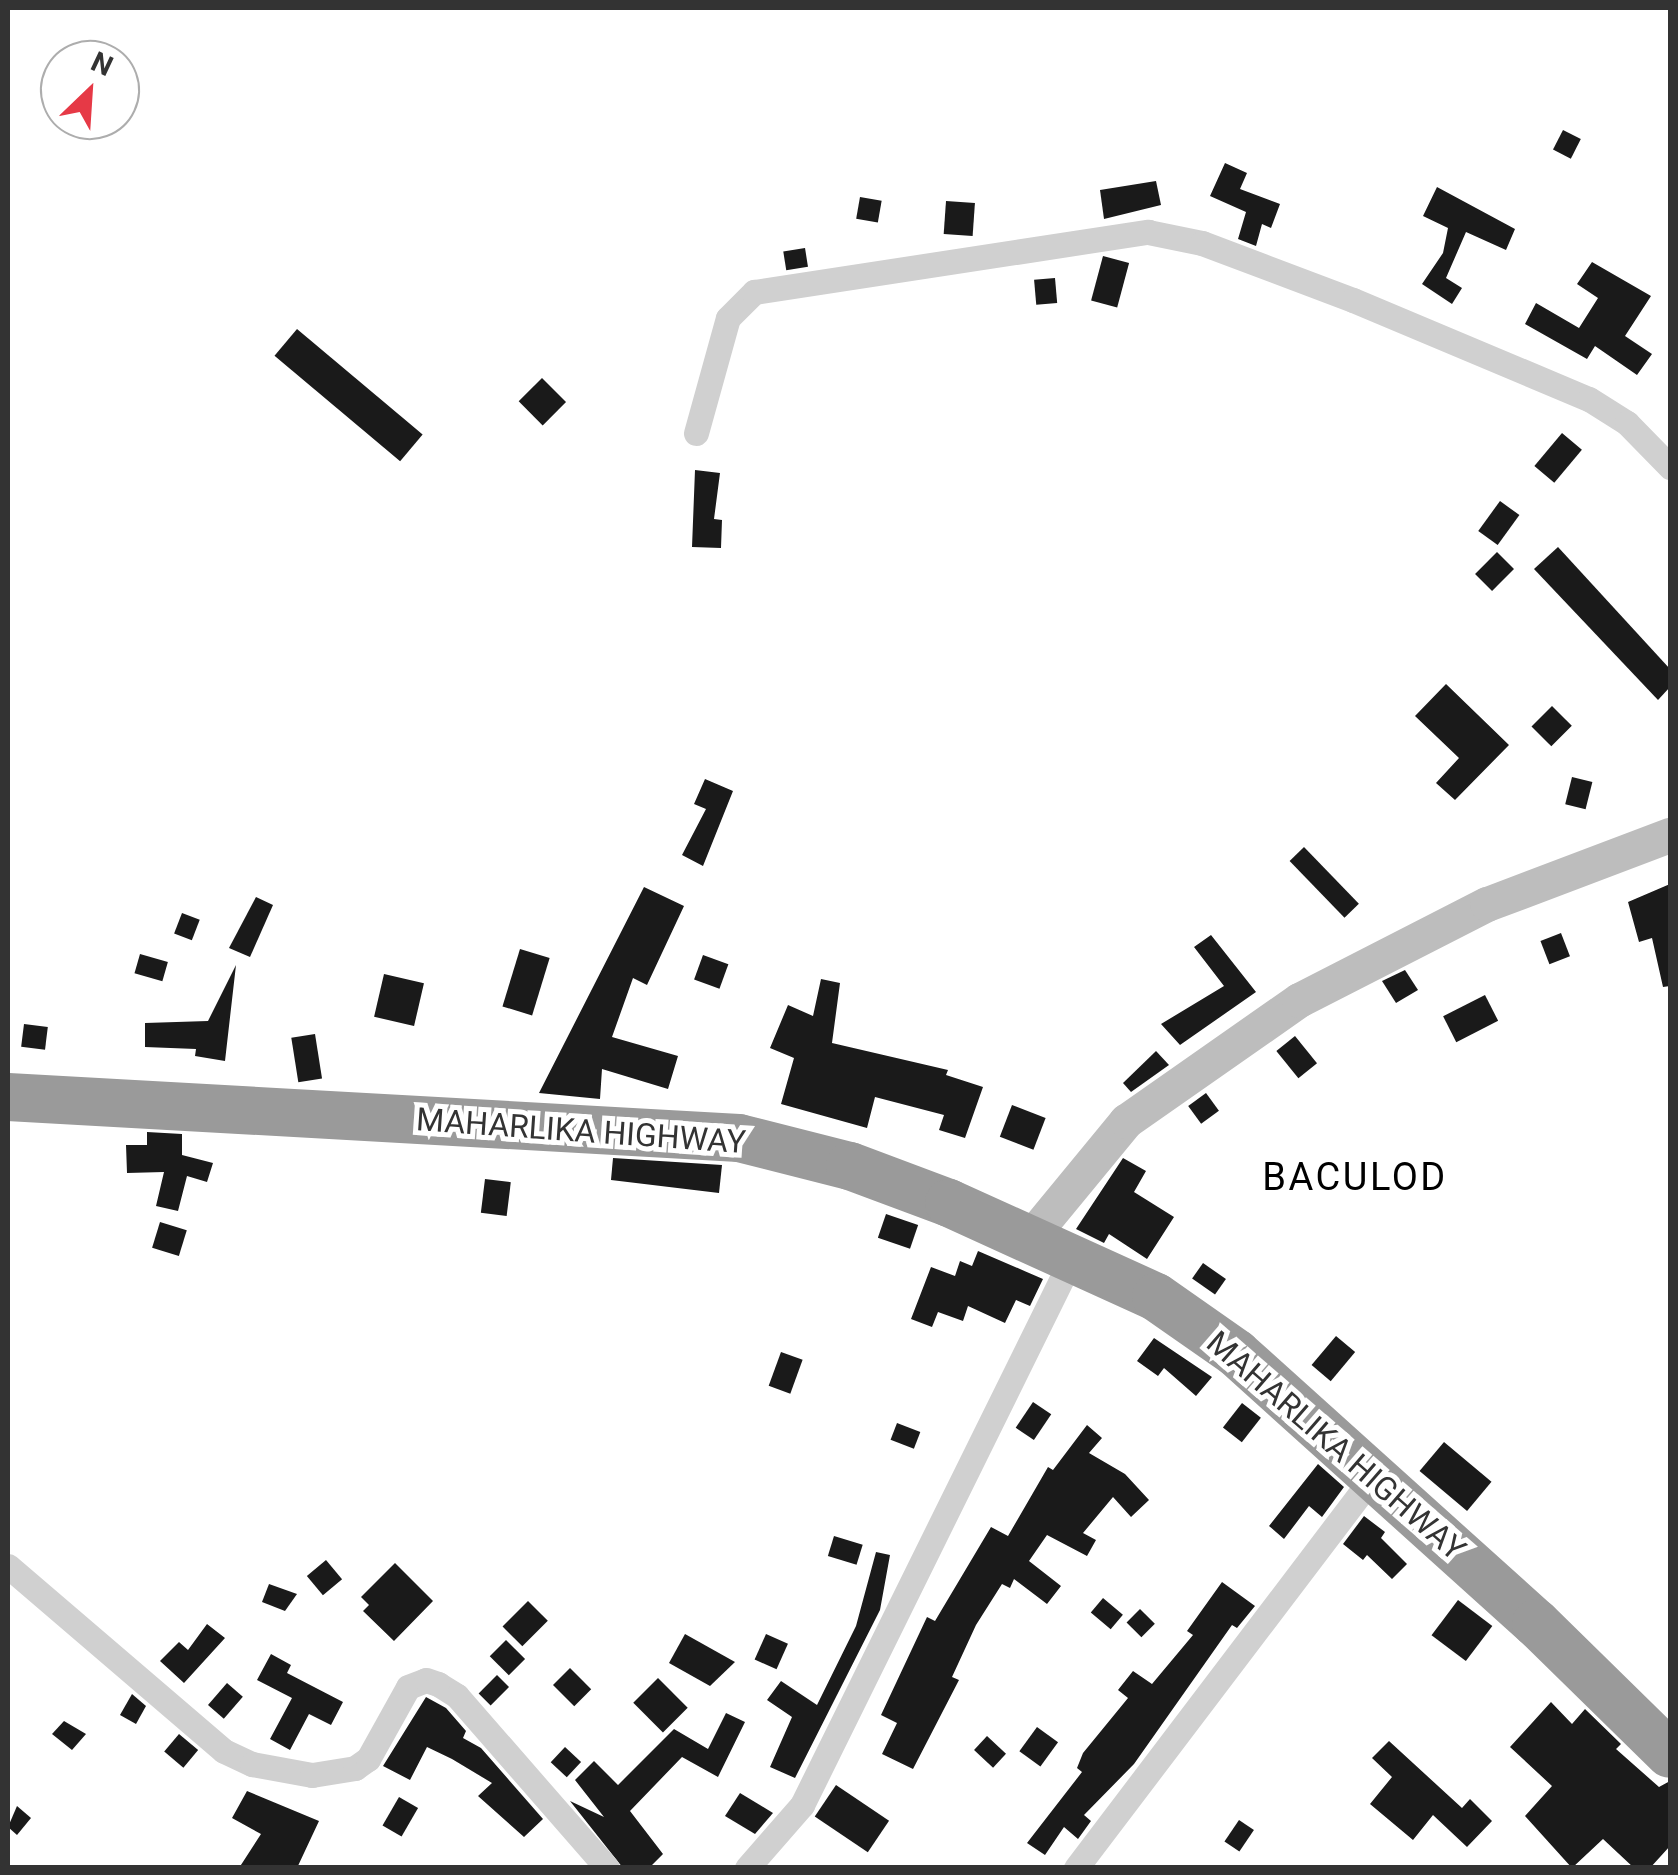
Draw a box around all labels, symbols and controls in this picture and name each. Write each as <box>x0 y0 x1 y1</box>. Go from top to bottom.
north arrow <box>40 40 140 140</box>
text: N <box>86 45 118 83</box>
street label: MAHARLIKA HIGHWAY <box>415 1100 747 1162</box>
district label: BACULOD <box>1262 1155 1448 1201</box>
street label: MAHARLIKA HIGHWAY <box>1199 1323 1473 1569</box>

